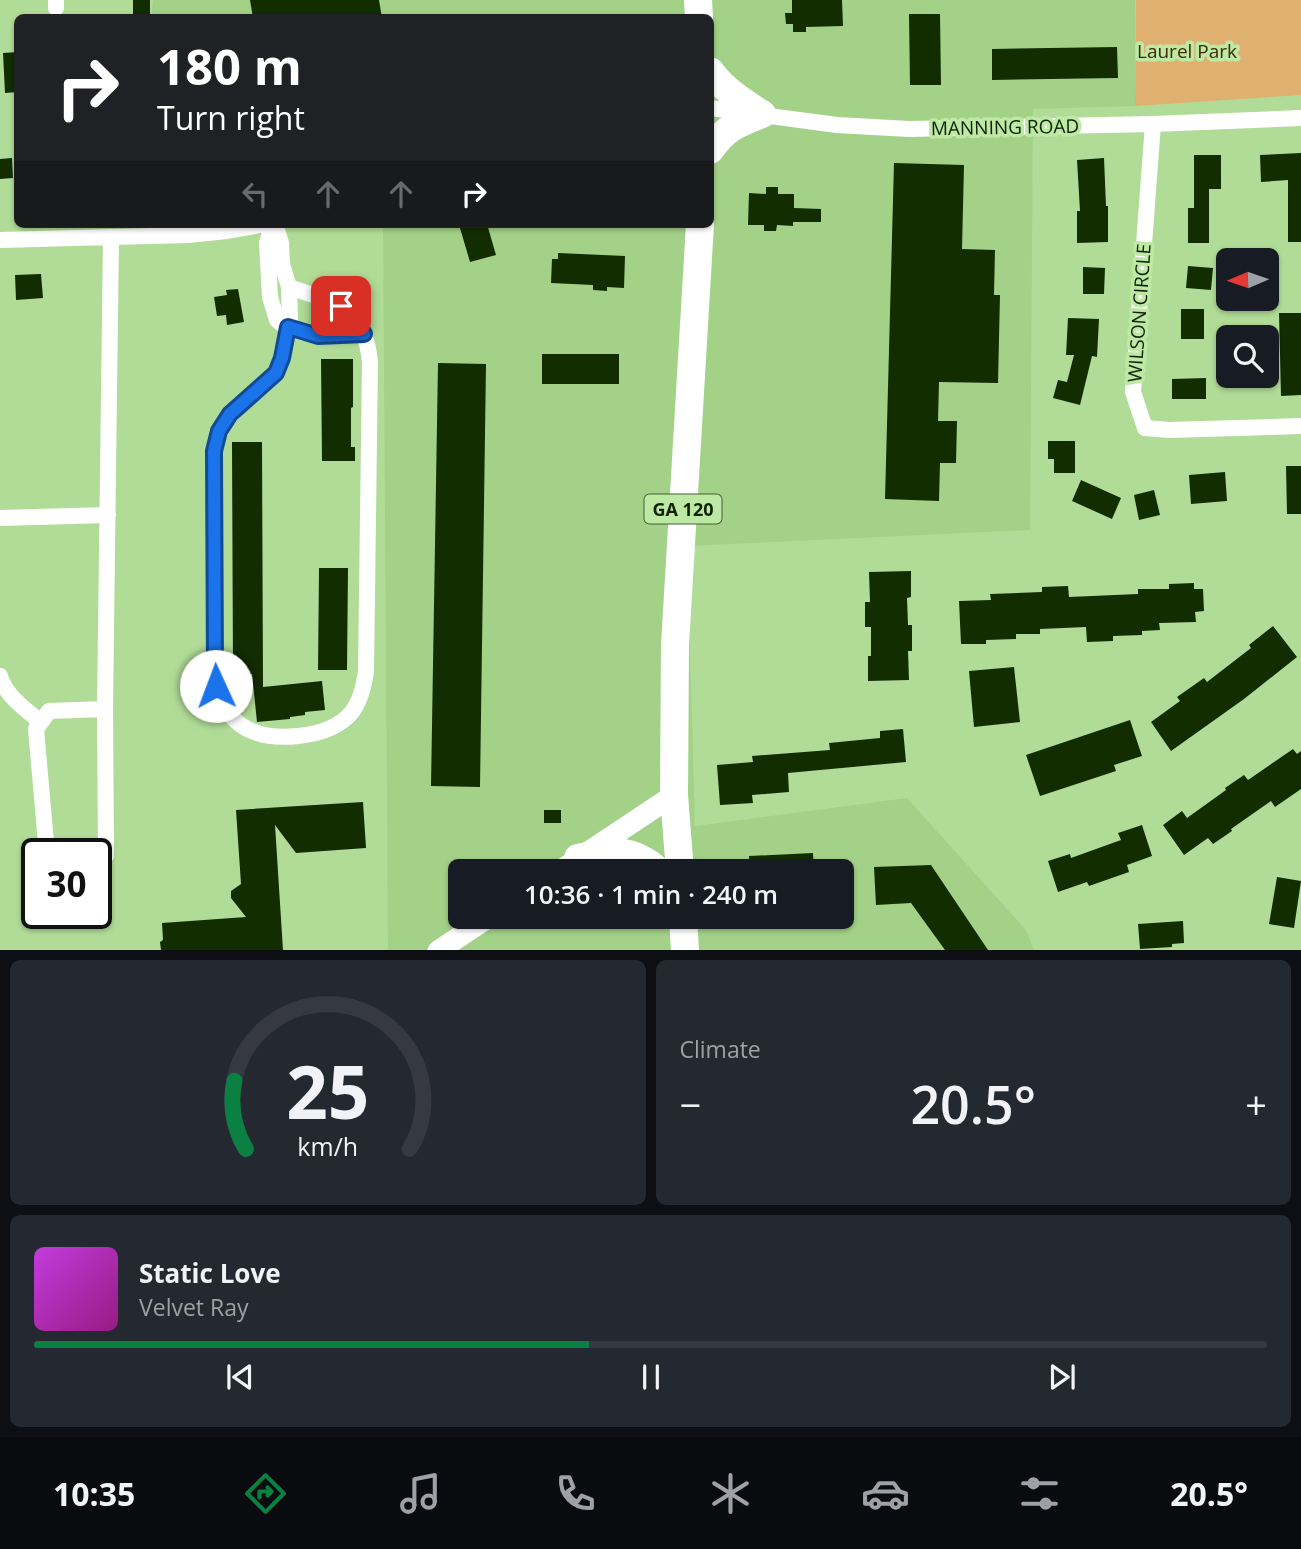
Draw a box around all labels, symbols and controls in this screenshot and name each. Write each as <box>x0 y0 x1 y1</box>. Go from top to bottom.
text: 180 m <box>157 33 302 99</box>
park label: Laurel Park <box>1137 38 1237 64</box>
icon: right <box>42 42 133 133</box>
text: Turn right <box>157 96 305 139</box>
street label: MANNING ROAD <box>931 113 1079 141</box>
icon: left <box>236 175 274 213</box>
icon: ahead <box>309 175 347 213</box>
icon: ahead <box>382 175 420 213</box>
icon: right <box>455 175 493 213</box>
street label: WILSON CIRCLE <box>1121 243 1157 383</box>
north arrow <box>1216 248 1279 312</box>
map controls <box>1216 248 1279 388</box>
pin <box>311 276 371 336</box>
icon: arrive <box>322 287 360 325</box>
button: search <box>1216 325 1279 388</box>
road number: GA 120 <box>644 494 722 524</box>
position arrow <box>179 649 253 723</box>
speed limit sign: 30 <box>21 838 112 929</box>
text: 10:36 · 1 min · 240 m <box>524 876 778 912</box>
text: Climate <box>680 1033 761 1065</box>
text: 25 <box>286 1041 369 1140</box>
text: 20.5° <box>910 1068 1036 1139</box>
text: − <box>680 1078 701 1130</box>
text: + <box>1245 1078 1267 1130</box>
text: km/h <box>297 1128 358 1162</box>
text: Static Love <box>139 1255 281 1291</box>
text: Velvet Ray <box>139 1291 249 1323</box>
icon: previous <box>221 1358 259 1396</box>
icon: pause <box>632 1358 670 1396</box>
icon: next <box>1043 1358 1081 1396</box>
icon: directions <box>241 1469 290 1518</box>
icon: music <box>396 1469 445 1518</box>
icon: phone <box>551 1469 600 1518</box>
icon: climate <box>706 1469 755 1518</box>
icon: car <box>861 1469 910 1518</box>
icon: filters <box>1015 1469 1064 1518</box>
text: 10:35 <box>53 1472 135 1515</box>
text: 20.5° <box>1170 1472 1248 1515</box>

